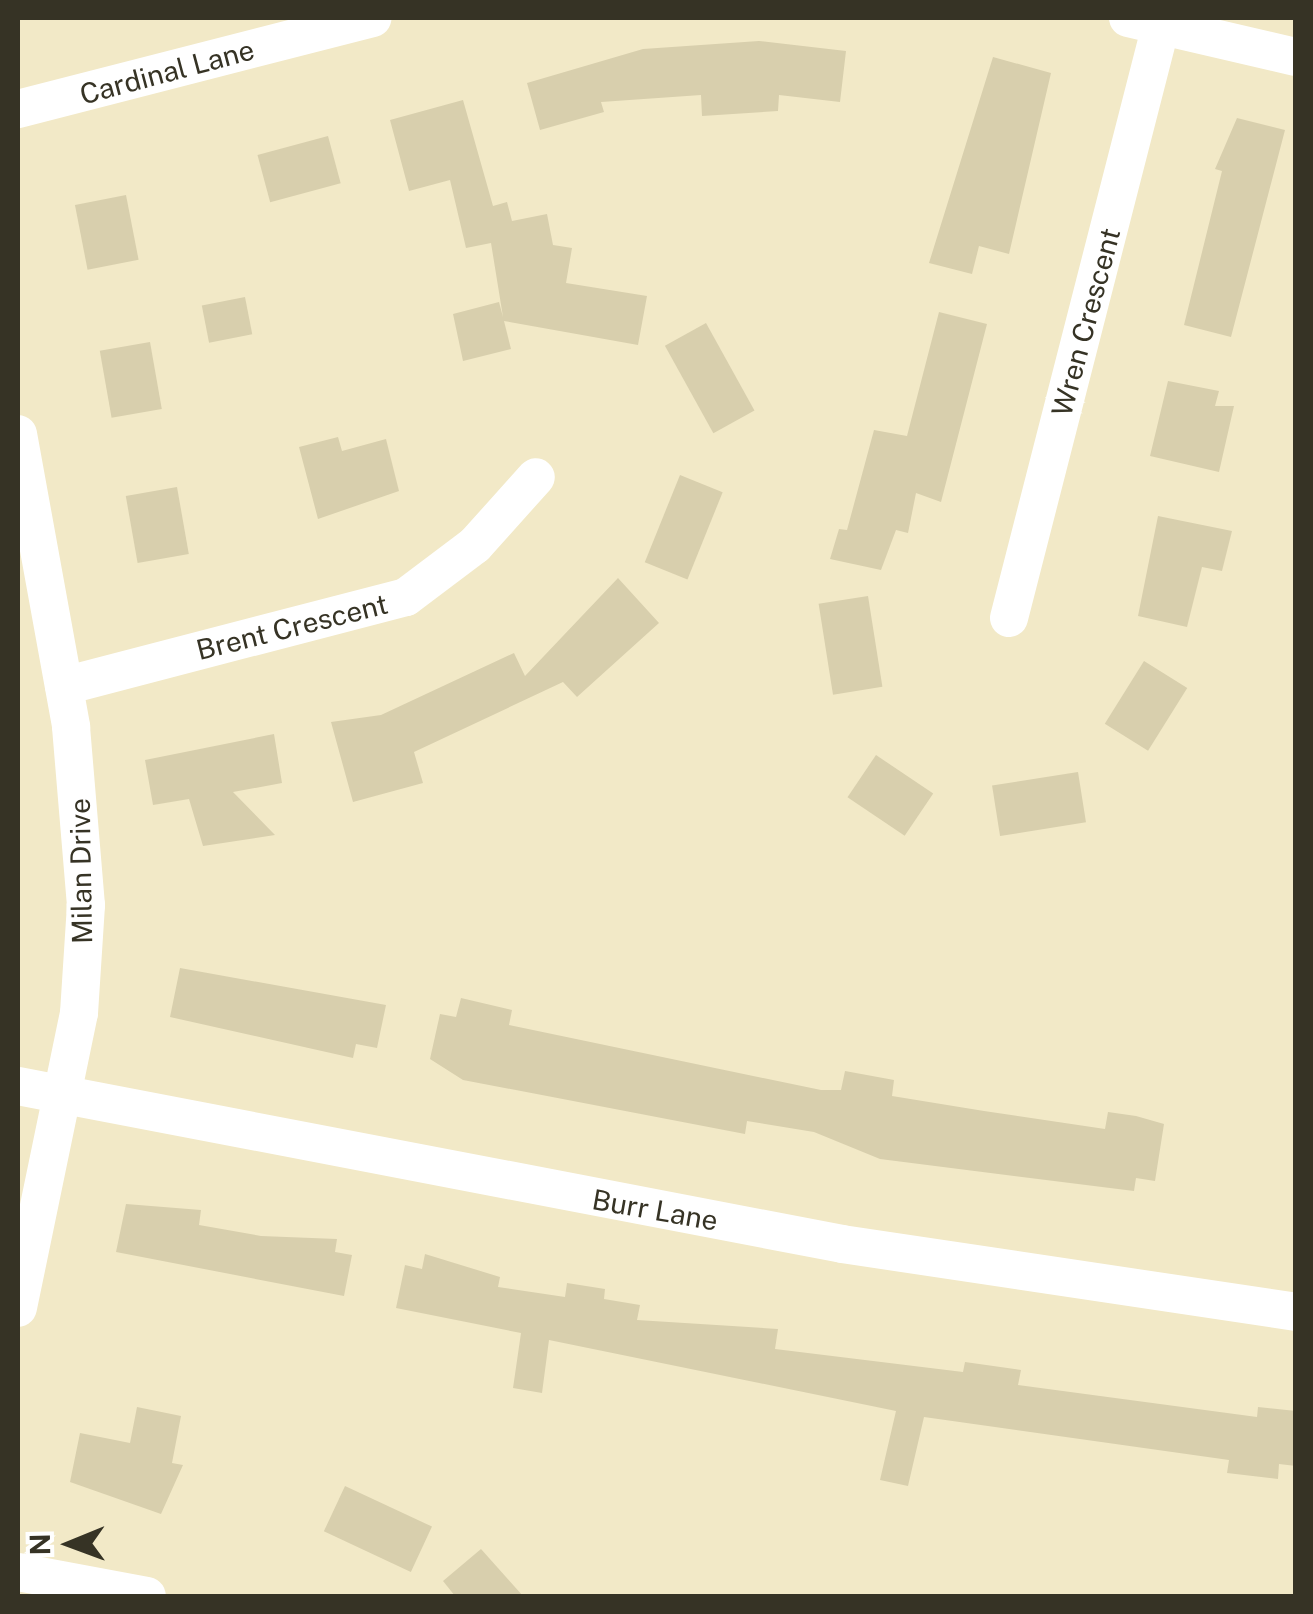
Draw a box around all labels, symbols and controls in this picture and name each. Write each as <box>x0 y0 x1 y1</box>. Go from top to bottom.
street label: Cardinal Lane <box>76 33 258 111</box>
street label: Wren Crescent <box>1045 224 1127 420</box>
street label: Brent Crescent <box>193 587 391 667</box>
street label: Milan Drive <box>63 798 99 944</box>
street label: Burr Lane <box>589 1182 721 1238</box>
north arrow <box>20 1494 120 1594</box>
text: N <box>23 1533 56 1556</box>

